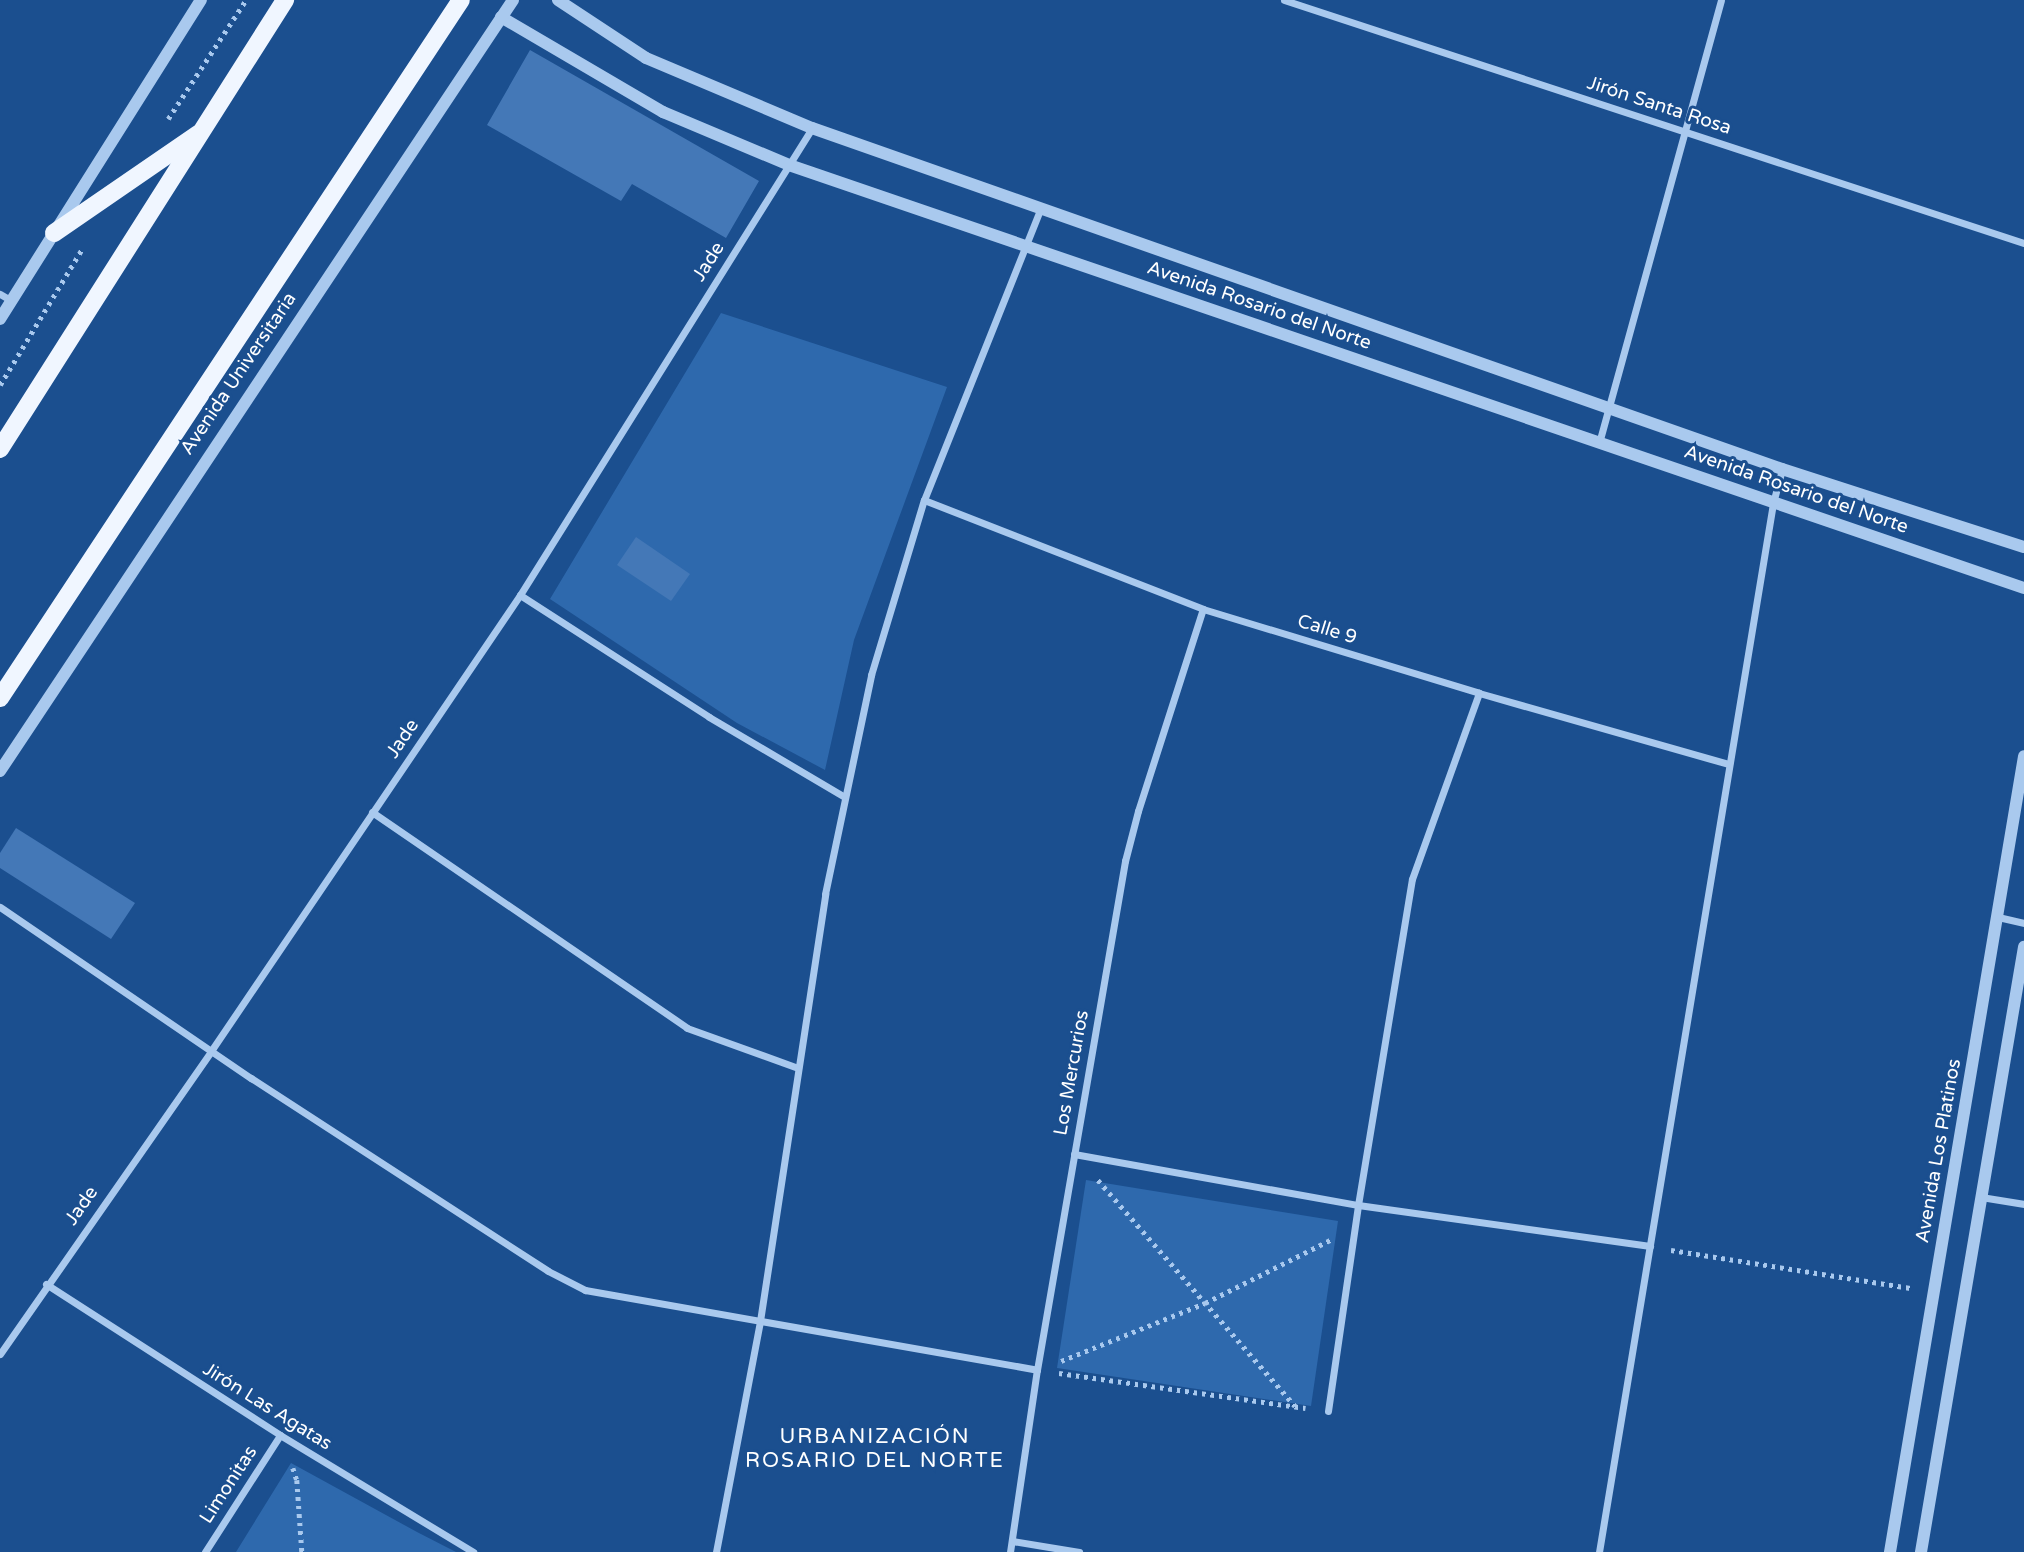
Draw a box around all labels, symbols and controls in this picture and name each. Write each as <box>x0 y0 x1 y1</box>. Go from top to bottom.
street label: Jirón Santa Rosa <box>1584 72 1734 140</box>
street label: Jade <box>688 238 730 286</box>
street label: Avenida Rosario del Norte <box>1144 257 1374 355</box>
street label: Avenida Universitaria <box>176 288 302 460</box>
street label: Avenida Rosario del Norte <box>1681 441 1911 539</box>
street label: Calle 9 <box>1295 610 1359 650</box>
street label: Jade <box>382 715 424 763</box>
street label: Los Mercurios <box>1050 1009 1094 1137</box>
street label: Avenida Los Platinos <box>1912 1057 1966 1245</box>
street label: Jade <box>61 1182 103 1230</box>
street label: Jirón Las Agatas <box>198 1358 336 1456</box>
district label: URBANIZACIÓN ROSARIO DEL NORTE <box>747 1424 1003 1474</box>
street label: Limonitas <box>195 1442 263 1528</box>

